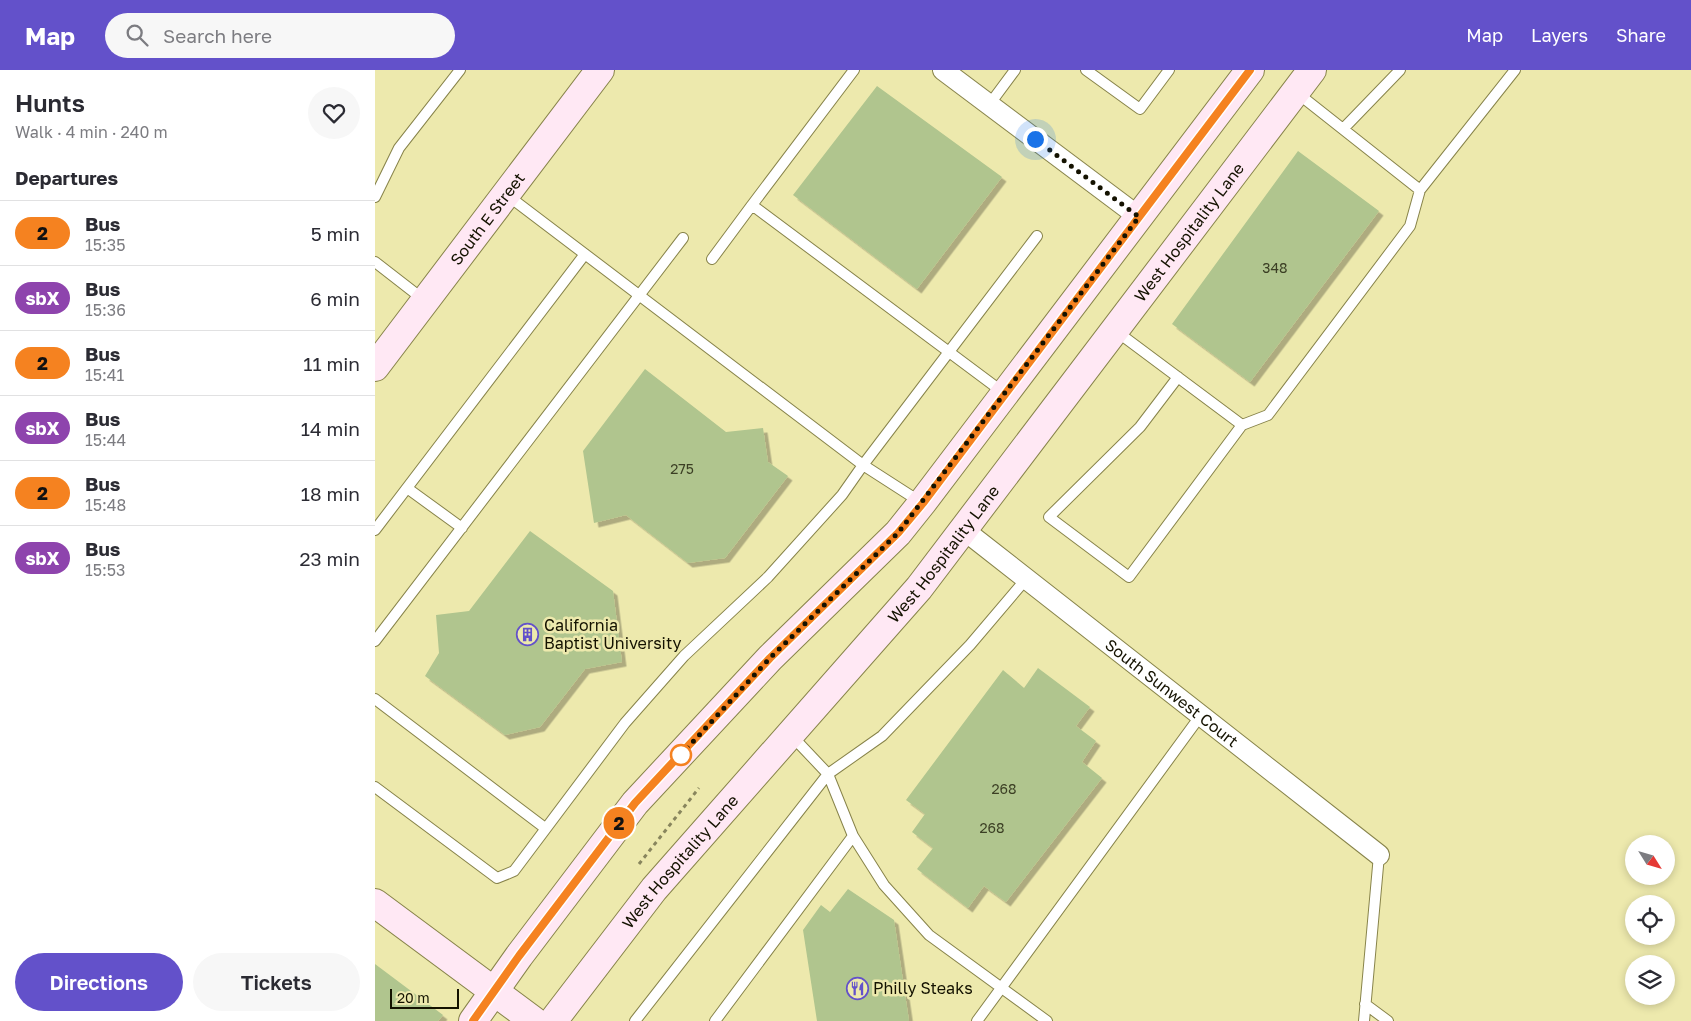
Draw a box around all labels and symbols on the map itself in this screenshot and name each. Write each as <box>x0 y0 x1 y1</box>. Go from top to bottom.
your location <box>1023 127 1048 152</box>
street label: West Hospitality Lane <box>1130 159 1248 306</box>
street label: South E Street <box>446 168 529 269</box>
house number: 348 <box>1262 259 1288 276</box>
house number: 275 <box>670 460 694 477</box>
street label: West Hospitality Lane <box>883 481 1003 627</box>
place label: California Baptist University <box>544 615 682 653</box>
building icon: California Baptist University <box>516 622 540 646</box>
street label: South Sunwest Court <box>1101 634 1242 751</box>
unlabelled marker <box>670 744 692 766</box>
house number: 268 <box>991 780 1017 797</box>
street label: West Hospitality Lane <box>618 790 742 932</box>
line badge: 2 <box>603 807 635 839</box>
house number: 268 <box>979 819 1005 836</box>
north arrow <box>1625 835 1675 885</box>
restaurant icon: Philly Steaks <box>845 976 869 1000</box>
place label: Philly Steaks <box>873 978 973 998</box>
scale bar <box>390 986 459 1009</box>

